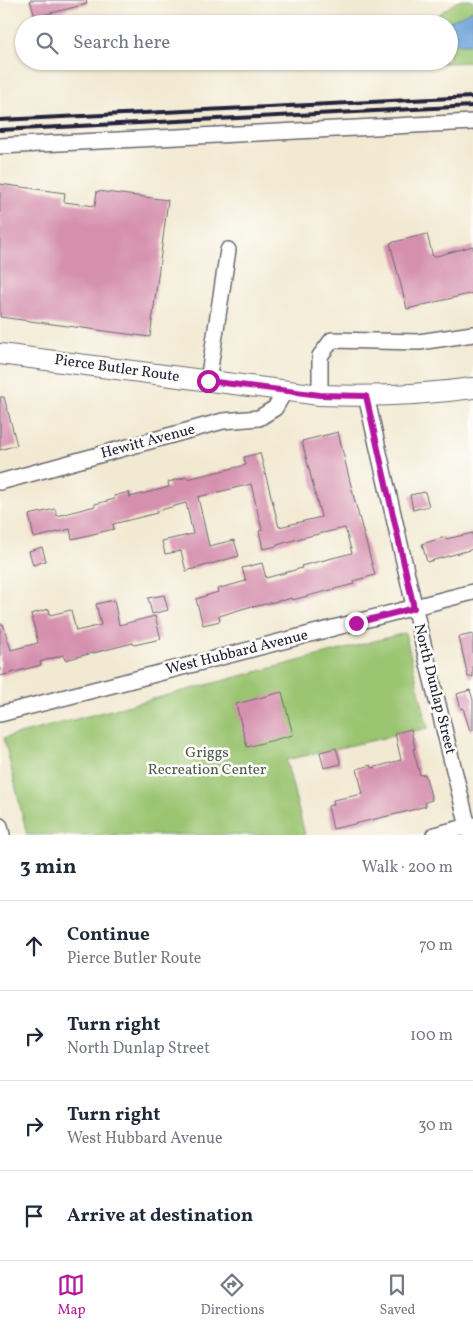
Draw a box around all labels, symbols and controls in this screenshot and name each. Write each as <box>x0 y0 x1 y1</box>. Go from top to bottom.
search box <box>15 15 458 70</box>
icon: search <box>33 29 61 57</box>
text: Search here <box>73 30 170 56</box>
street label: Pierce Butler Route <box>53 350 181 388</box>
route start <box>197 370 220 393</box>
street label: Hewitt Avenue <box>99 419 197 465</box>
route end <box>345 612 368 635</box>
street label: North Dunlap Street <box>408 622 460 756</box>
street label: West Hubbard Avenue <box>164 625 310 681</box>
park label: Griggs Recreation Center <box>148 743 266 781</box>
text: 3 min <box>20 853 76 882</box>
text: Walk · 200 m <box>362 857 453 879</box>
text: Continue <box>67 922 150 948</box>
icon: ahead <box>20 932 48 960</box>
text: 70 m <box>419 935 453 957</box>
text: Pierce Butler Route <box>67 948 201 970</box>
text: Turn right <box>67 1012 160 1038</box>
icon: right <box>20 1022 48 1050</box>
text: 100 m <box>410 1025 453 1047</box>
text: North Dunlap Street <box>67 1038 210 1060</box>
text: Turn right <box>67 1102 160 1128</box>
icon: right <box>20 1112 48 1140</box>
text: 30 m <box>418 1115 453 1137</box>
text: West Hubbard Avenue <box>67 1128 223 1150</box>
icon: arrive <box>20 1202 48 1230</box>
text: Arrive at destination <box>67 1203 253 1229</box>
tab: Map <box>57 1271 85 1320</box>
tab: Directions <box>200 1271 265 1320</box>
tab: Saved <box>379 1271 416 1320</box>

